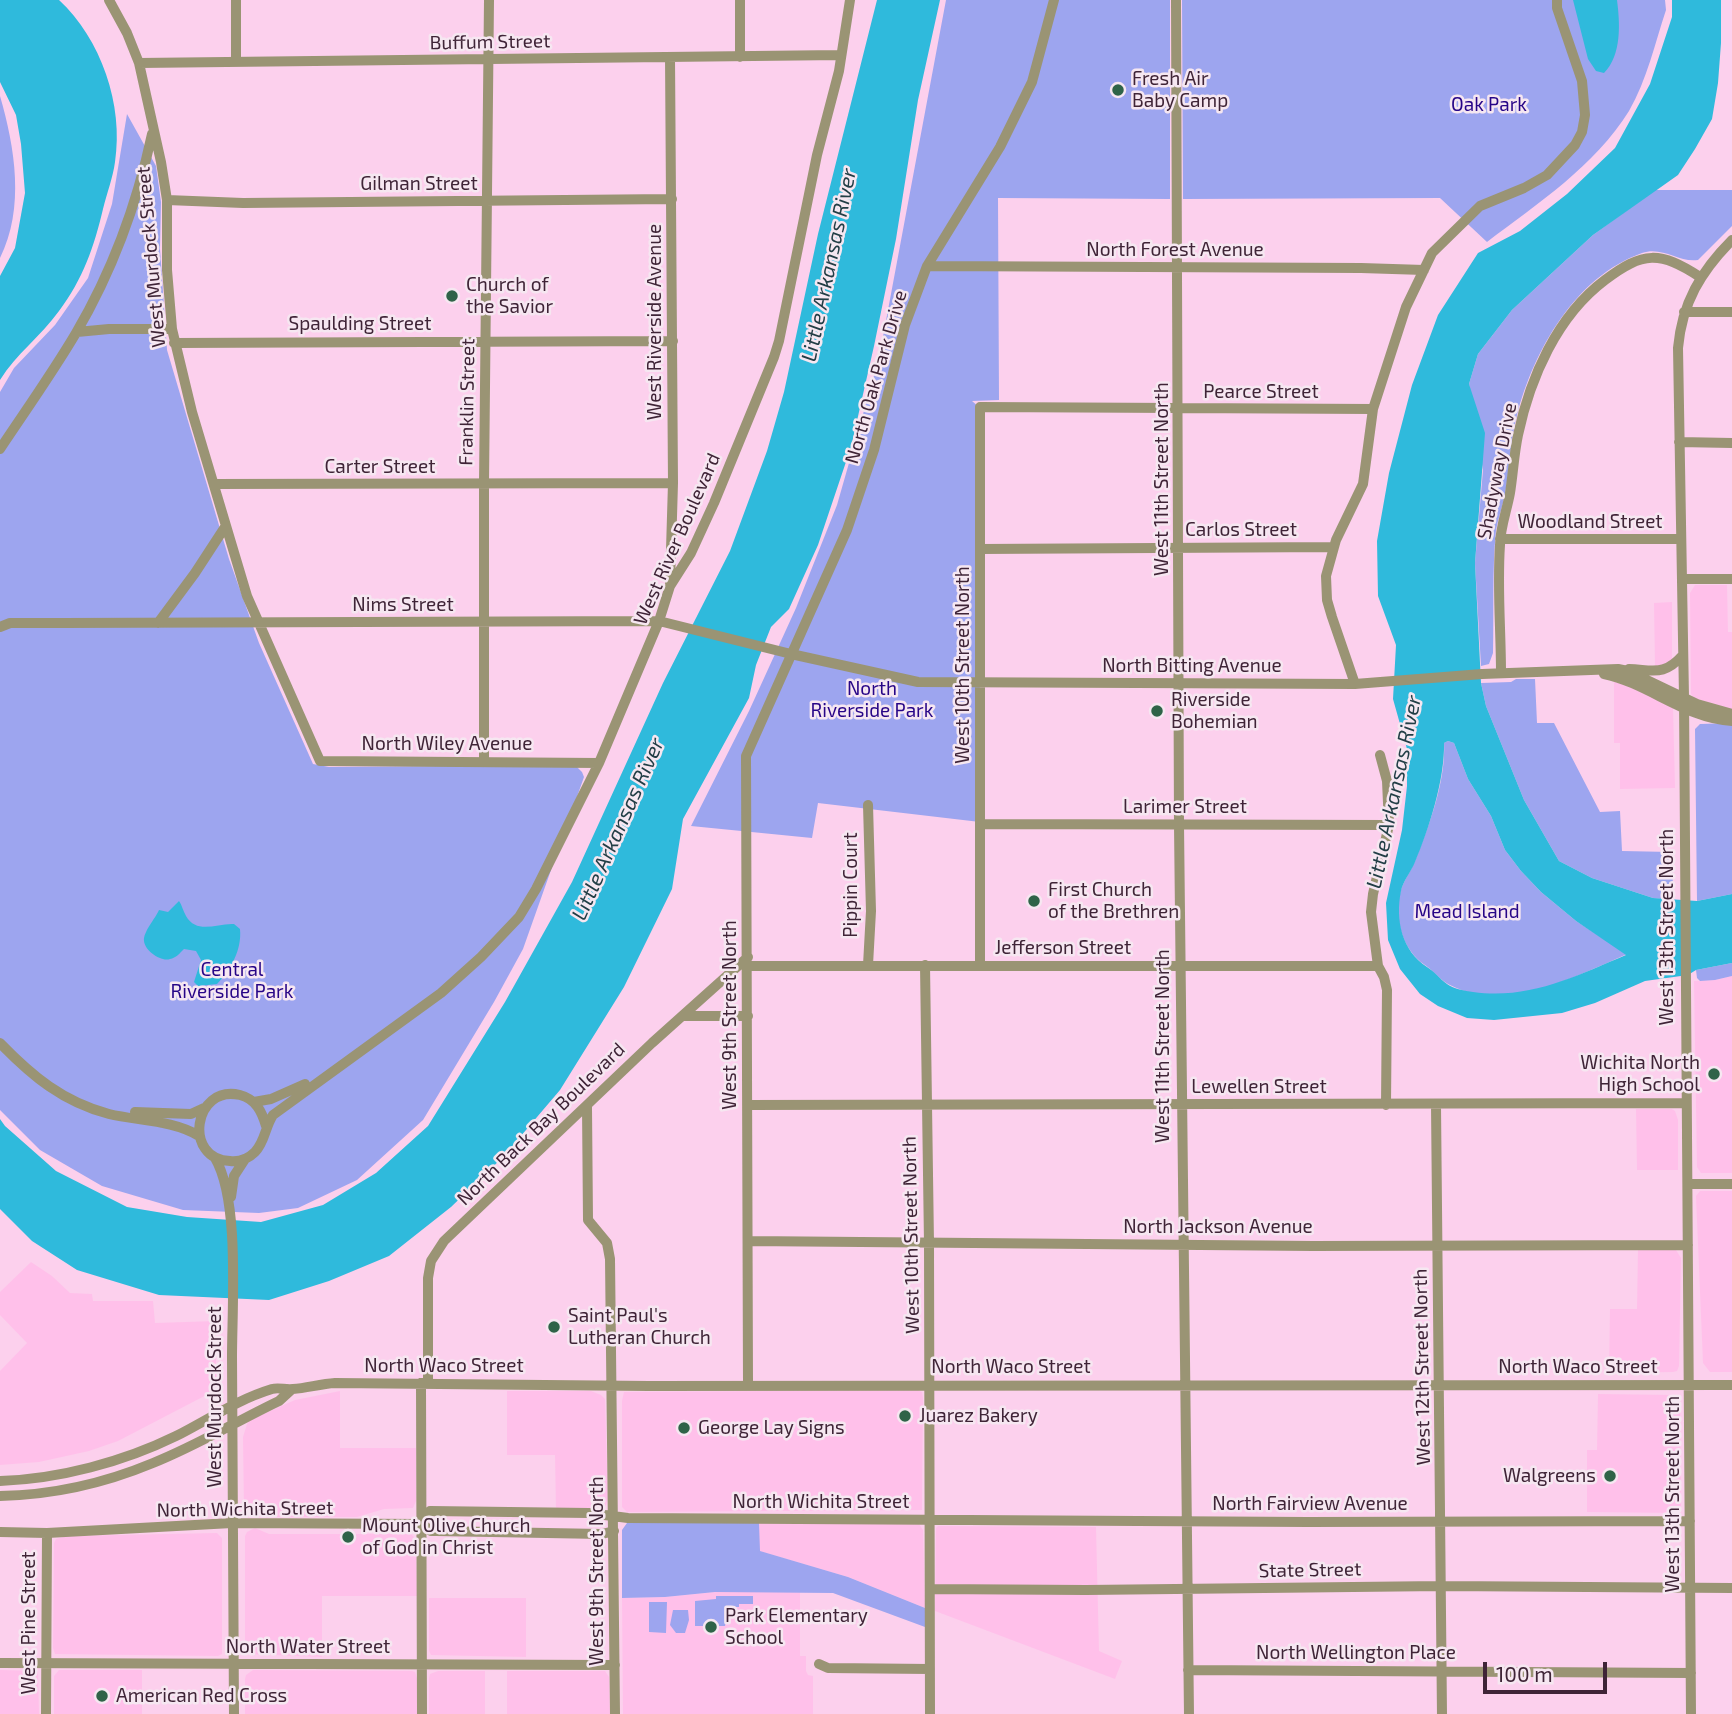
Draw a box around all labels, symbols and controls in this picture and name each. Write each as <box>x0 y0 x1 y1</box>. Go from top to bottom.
street label: Buffum Street <box>429 30 551 54</box>
place label: Fresh Air Baby Camp <box>1132 68 1228 112</box>
marker: Fresh Air Baby Camp <box>1110 82 1126 98</box>
park label: Oak Park <box>1451 94 1527 116</box>
street label: West Murdock Street <box>132 166 170 348</box>
water label: Little Arkansas River <box>796 166 862 364</box>
street label: Gilman Street <box>360 173 478 195</box>
street label: West Riverside Avenue <box>644 224 666 420</box>
street label: North Forest Avenue <box>1086 239 1264 261</box>
place label: Church of the Savior <box>466 274 553 318</box>
marker: Church of the Savior <box>444 288 460 304</box>
street label: North Oak Park Drive <box>840 288 912 466</box>
street label: Spaulding Street <box>289 313 431 335</box>
street label: Franklin Street <box>454 338 480 466</box>
street label: Pearce Street <box>1203 381 1319 403</box>
street label: West 11th Street North <box>1151 382 1173 576</box>
street label: Shadyway Drive <box>1473 401 1521 541</box>
street label: West River Boulevard <box>629 450 725 628</box>
street label: Carter Street <box>325 456 435 478</box>
street label: Woodland Street <box>1517 511 1663 533</box>
street label: Carlos Street <box>1185 519 1297 541</box>
street label: West 10th Street North <box>952 566 974 764</box>
street label: Nims Street <box>352 594 454 616</box>
street label: North Bitting Avenue <box>1102 655 1282 677</box>
park label: North Riverside Park <box>811 678 933 722</box>
place label: Riverside Bohemian <box>1171 689 1258 733</box>
water label: Little Arkansas River <box>1361 693 1427 891</box>
marker: Riverside Bohemian <box>1149 703 1165 719</box>
street label: North Wiley Avenue <box>362 733 532 755</box>
water label: Little Arkansas River <box>566 734 670 924</box>
street label: Larimer Street <box>1123 796 1247 818</box>
street label: West 13th Street North <box>1656 829 1678 1025</box>
street label: Pippin Court <box>840 832 862 938</box>
place label: First Church of the Brethren <box>1048 879 1179 923</box>
marker: First Church of the Brethren <box>1026 893 1042 909</box>
park label: Mead Island <box>1414 901 1520 923</box>
street label: West 9th Street North <box>719 920 741 1110</box>
street label: Jefferson Street <box>995 937 1131 959</box>
street label: West 11th Street North <box>1152 949 1174 1143</box>
park label: Central Riverside Park <box>171 959 293 1003</box>
street label: North Back Bay Boulevard <box>452 1038 630 1210</box>
place label: Wichita North High School <box>1580 1052 1700 1096</box>
marker: Wichita North High School <box>1706 1066 1722 1082</box>
street label: Lewellen Street <box>1191 1076 1327 1098</box>
street label: West 10th Street North <box>898 1136 924 1334</box>
street label: North Jackson Avenue <box>1123 1216 1313 1238</box>
street label: West 12th Street North <box>1409 1268 1435 1466</box>
place label: Saint Paul's Lutheran Church <box>568 1305 711 1349</box>
street label: West Murdock Street <box>204 1306 226 1488</box>
marker: Saint Paul's Lutheran Church <box>546 1319 562 1335</box>
street label: North Waco Street <box>364 1355 524 1377</box>
street label: North Waco Street <box>931 1356 1091 1378</box>
street label: North Waco Street <box>1498 1356 1658 1378</box>
street label: West 13th Street North <box>1662 1396 1684 1592</box>
place label: Juarez Bakery <box>919 1405 1038 1427</box>
marker: Juarez Bakery <box>897 1408 913 1424</box>
place label: George Lay Signs <box>698 1417 845 1439</box>
marker: George Lay Signs <box>676 1420 692 1436</box>
place label: Walgreens <box>1503 1465 1596 1487</box>
marker: Walgreens <box>1602 1468 1618 1484</box>
street label: West 9th Street North <box>586 1476 608 1666</box>
street label: North Wichita Street <box>733 1491 909 1513</box>
street label: North Fairview Avenue <box>1212 1493 1408 1515</box>
street label: North Wichita Street <box>156 1496 334 1522</box>
place label: Mount Olive Church of God in Christ <box>362 1515 531 1559</box>
marker: Mount Olive Church of God in Christ <box>340 1529 356 1545</box>
street label: West Pine Street <box>18 1551 40 1695</box>
street label: State Street <box>1258 1558 1362 1582</box>
place label: Park Elementary School <box>725 1605 868 1649</box>
marker: Park Elementary School <box>703 1619 719 1635</box>
street label: North Water Street <box>226 1636 390 1658</box>
street label: North Wellington Place <box>1256 1642 1456 1664</box>
scale bar <box>1487 1648 1611 1692</box>
text: 100 m <box>1496 1661 1553 1686</box>
place label: American Red Cross <box>116 1685 287 1707</box>
marker: American Red Cross <box>94 1688 110 1704</box>

